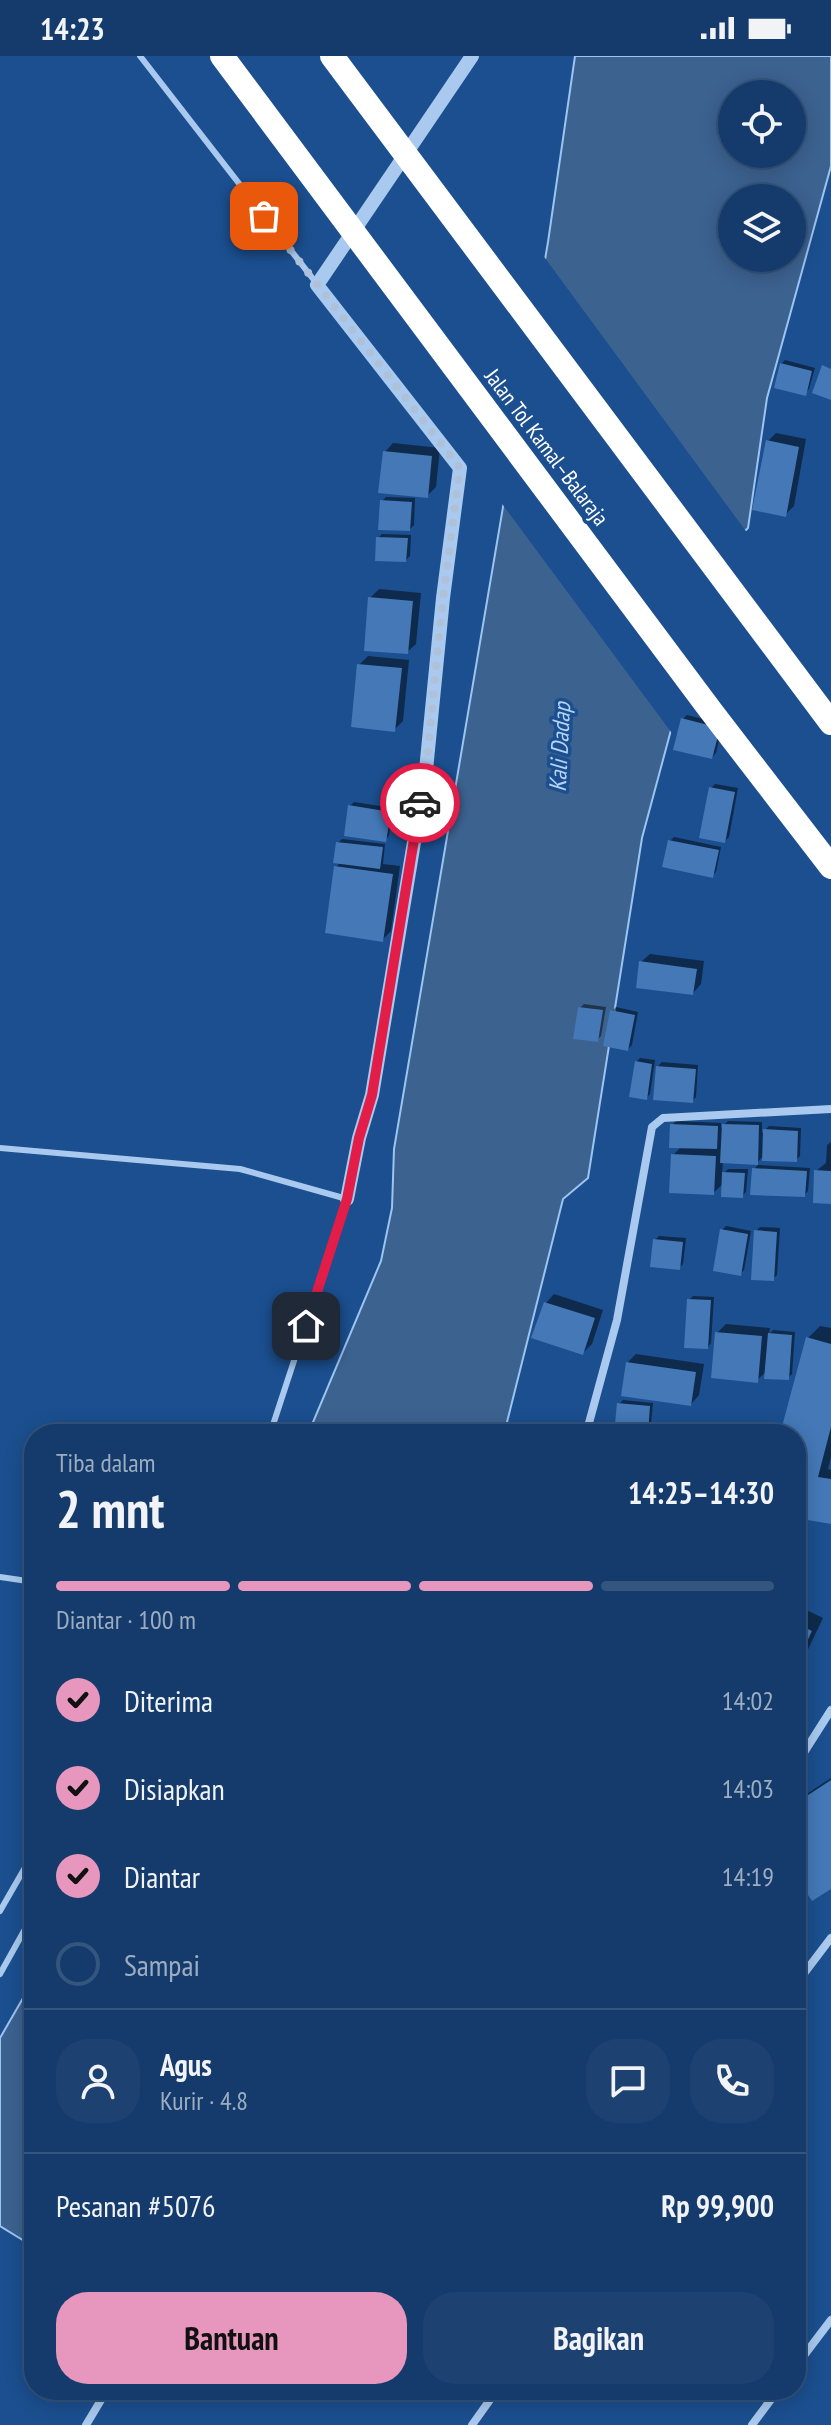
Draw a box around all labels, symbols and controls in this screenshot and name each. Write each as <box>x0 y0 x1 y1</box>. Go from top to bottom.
text: 14:23 <box>40 9 105 48</box>
map controls <box>718 80 806 272</box>
button: locate <box>718 80 806 168</box>
pin <box>230 182 298 250</box>
button: layers <box>718 184 806 272</box>
icon: bag <box>242 194 286 238</box>
street label: Jalan Tol Kamal–Balaraja <box>478 362 615 531</box>
water label: Kali Dadap <box>542 700 577 792</box>
courier <box>380 763 460 843</box>
icon: car <box>398 781 442 825</box>
pin <box>272 1292 340 1360</box>
icon: home <box>284 1304 328 1348</box>
text: Tiba dalam <box>56 1446 156 1479</box>
text: 14:25–14:30 <box>628 1473 774 1512</box>
text: 2 mnt <box>56 1475 164 1542</box>
text: Diantar · 100 m <box>56 1603 196 1636</box>
icon: check <box>56 1678 100 1722</box>
text: Diterima <box>124 1681 213 1720</box>
text: 14:02 <box>722 1684 774 1717</box>
icon: check <box>56 1766 100 1810</box>
text: Disiapkan <box>124 1769 225 1808</box>
text: 14:03 <box>722 1772 774 1805</box>
icon: check <box>56 1854 100 1898</box>
text: Diantar <box>124 1857 200 1896</box>
text: 14:19 <box>722 1860 774 1893</box>
text: Sampai <box>124 1945 200 1984</box>
button: person <box>56 2039 140 2123</box>
button: chat <box>586 2039 670 2123</box>
button: phone <box>690 2039 774 2123</box>
text: Agus <box>160 2045 212 2084</box>
text: Kurir · 4.8 <box>160 2084 248 2117</box>
text: Pesanan #5076 <box>56 2186 215 2225</box>
text: Rp 99,900 <box>661 2186 774 2225</box>
button: Bantuan <box>56 2292 407 2384</box>
button: Bagikan <box>423 2292 774 2384</box>

